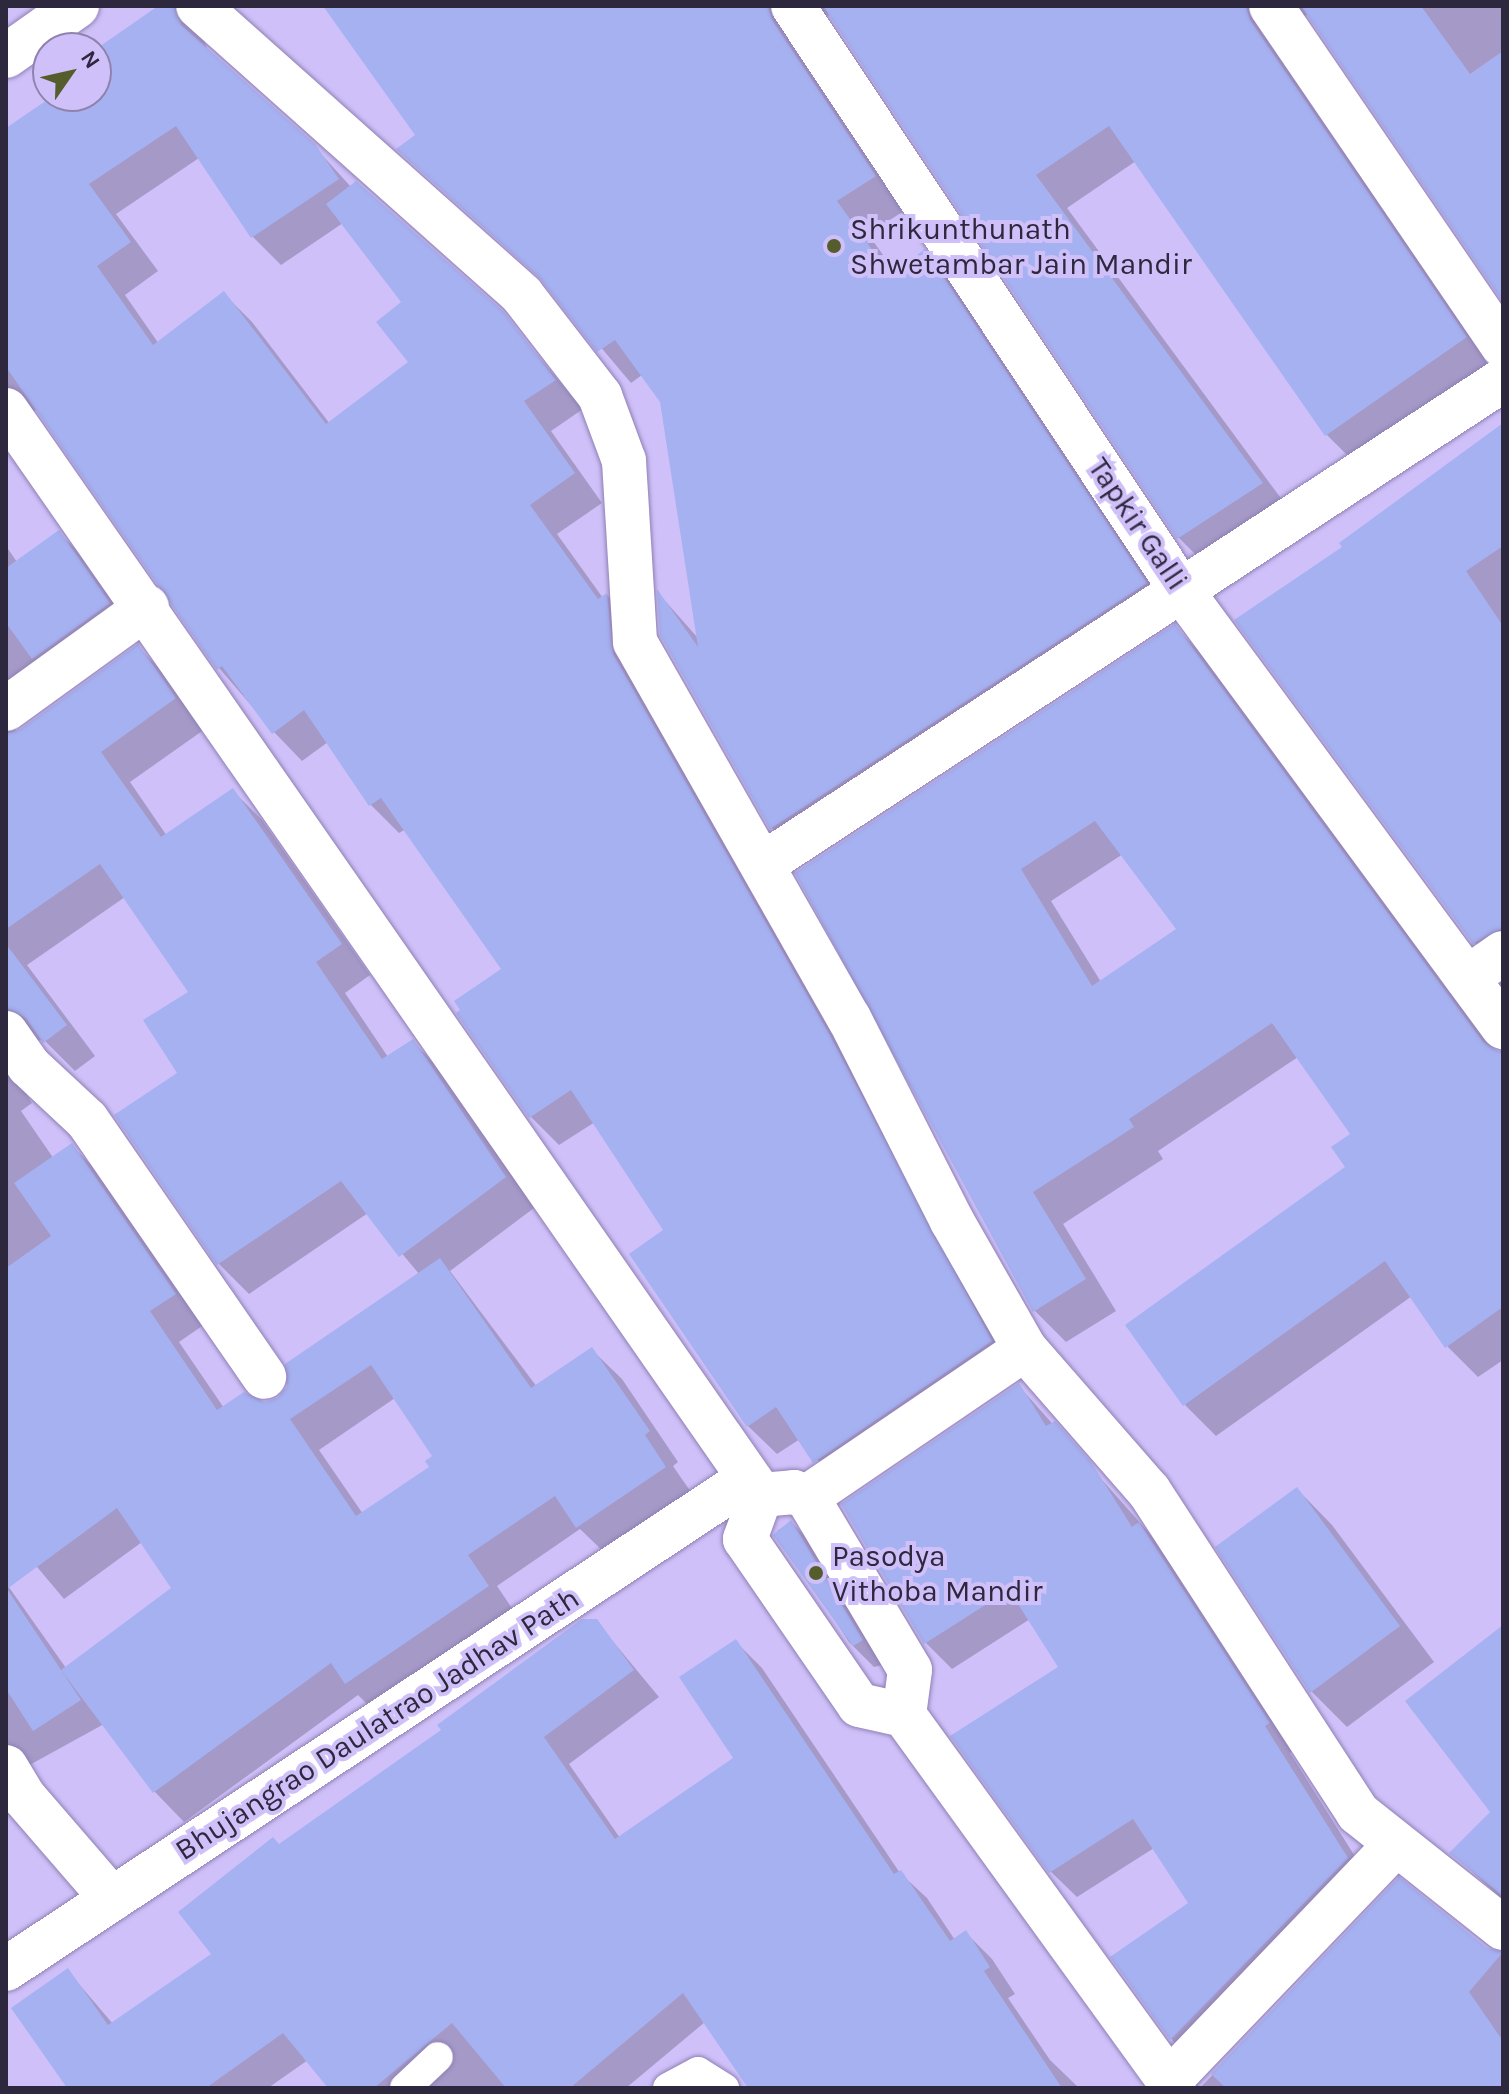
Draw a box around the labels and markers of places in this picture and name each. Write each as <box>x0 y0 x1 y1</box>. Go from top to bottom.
place label: Shrikunthunath Shwetambar Jain Mandir <box>850 211 1192 282</box>
marker: Shrikunthunath Shwetambar Jain Mandir <box>825 237 843 255</box>
place label: Pasodya Vithoba Mandir <box>832 1538 1043 1608</box>
marker: Pasodya Vithoba Mandir <box>807 1564 825 1582</box>

